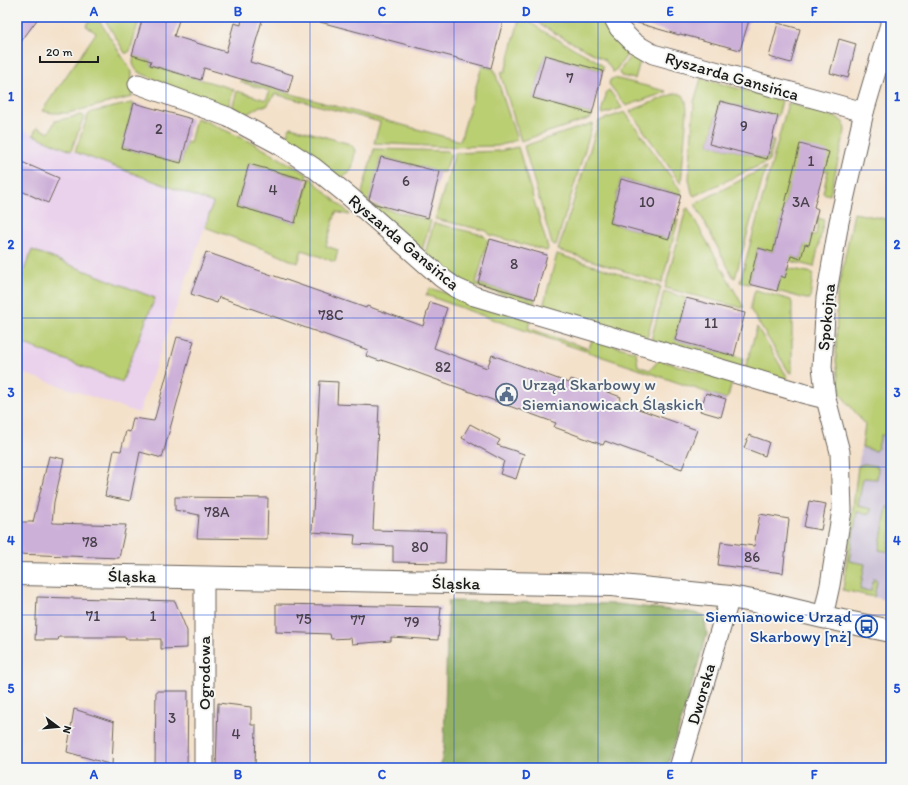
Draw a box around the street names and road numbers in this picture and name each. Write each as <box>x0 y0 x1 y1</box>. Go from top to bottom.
street label: Ryszarda Gansińca <box>663 47 801 105</box>
street label: Ryszarda Gansińca <box>345 190 463 294</box>
street label: Spokojna <box>813 282 839 351</box>
street label: Śląska <box>108 566 157 586</box>
street label: Śląska <box>432 573 481 593</box>
street label: Ogrodowa <box>194 636 214 710</box>
street label: Dworska <box>683 661 719 727</box>

